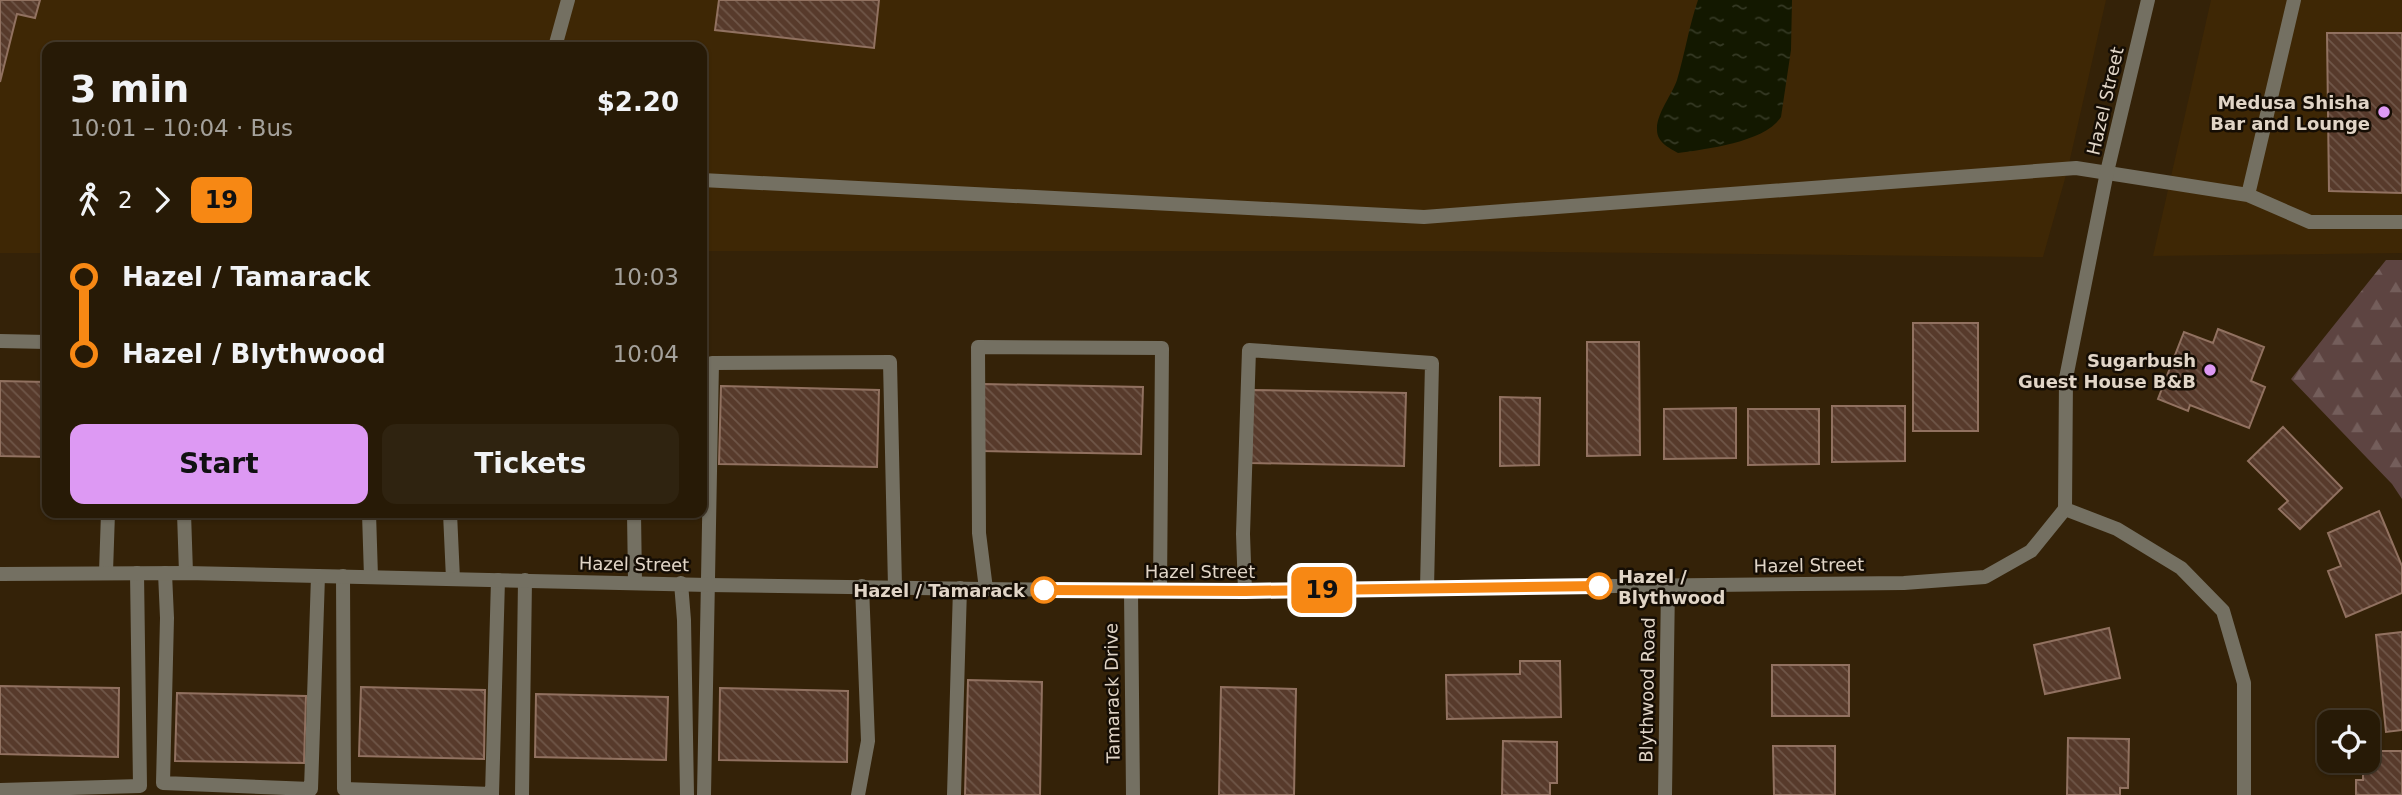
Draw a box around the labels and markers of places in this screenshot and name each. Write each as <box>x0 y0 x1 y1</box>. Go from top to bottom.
place label: Medusa Shisha Bar and Lounge <box>2210 92 2370 134</box>
marker: Medusa Shisha Bar and Lounge <box>2376 104 2392 120</box>
place label: Sugarbush Guest House B&B <box>2018 350 2196 392</box>
marker: Sugarbush Guest House B&B <box>2202 362 2218 378</box>
place label: Hazel / Blythwood <box>1618 566 1725 608</box>
marker: Hazel / Blythwood <box>1586 573 1612 599</box>
marker: Hazel / Tamarack <box>1031 577 1057 603</box>
place label: Hazel / Tamarack <box>853 580 1026 601</box>

